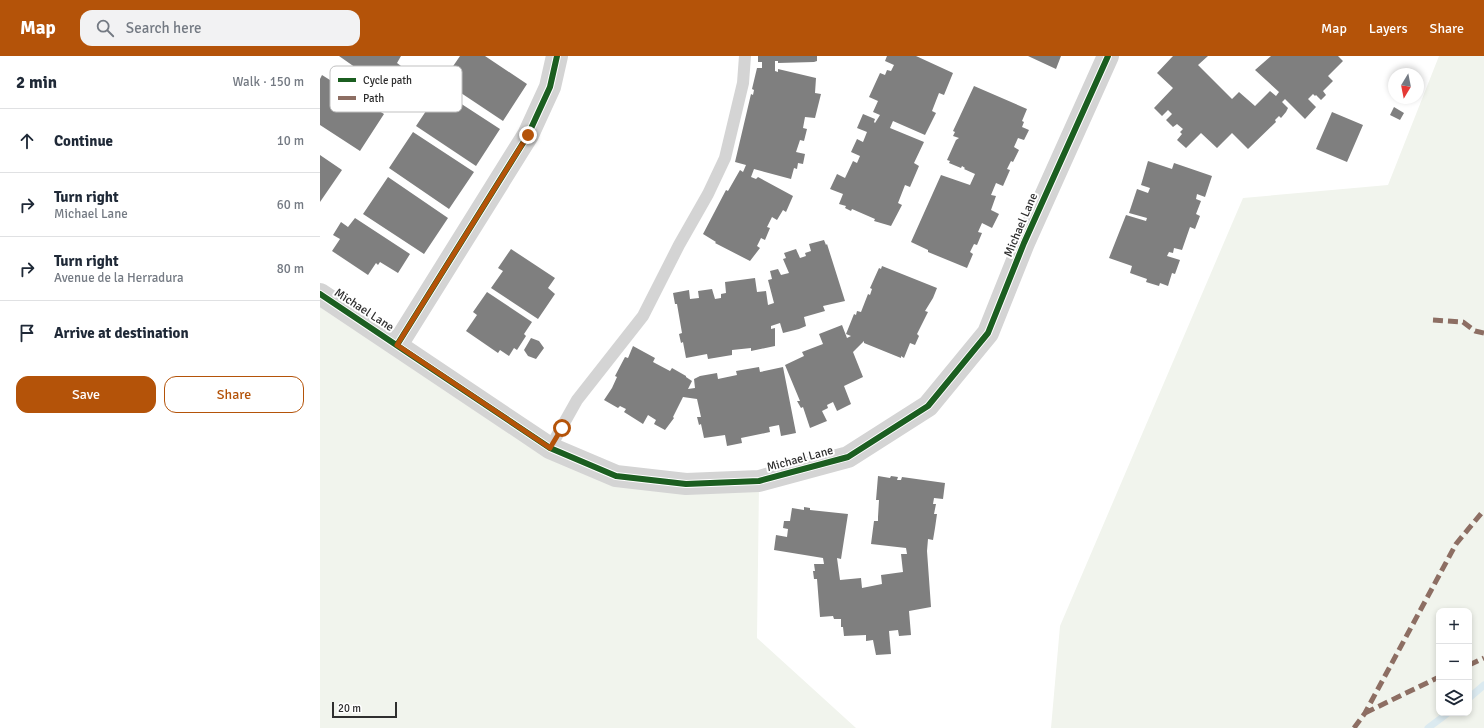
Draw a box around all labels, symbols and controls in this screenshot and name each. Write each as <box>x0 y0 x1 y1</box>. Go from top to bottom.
search box <box>80 10 360 46</box>
text: Map <box>20 16 56 40</box>
icon: search <box>94 17 116 39</box>
text: Search here <box>126 19 201 37</box>
text: Map <box>1321 20 1347 37</box>
text: Layers <box>1369 20 1408 37</box>
text: Share <box>1430 20 1464 37</box>
legend <box>330 66 462 112</box>
north arrow <box>1388 68 1424 104</box>
text: 2 min <box>16 72 57 93</box>
text: Walk · 150 m <box>233 74 304 90</box>
text: Cycle path <box>363 74 412 87</box>
text: Path <box>363 92 384 105</box>
route end <box>519 126 537 144</box>
icon: ahead <box>16 130 38 152</box>
text: Continue <box>54 132 113 150</box>
text: 10 m <box>277 133 304 149</box>
text: Turn right <box>54 188 119 206</box>
street label: Michael Lane <box>1001 191 1041 259</box>
icon: right <box>16 194 38 216</box>
text: 60 m <box>277 197 304 213</box>
text: Michael Lane <box>54 206 128 222</box>
text: Turn right <box>54 252 119 270</box>
icon: right <box>16 258 38 280</box>
text: 80 m <box>277 261 304 277</box>
text: Avenue de la Herradura <box>54 270 184 286</box>
street label: Michael Lane <box>331 285 397 335</box>
icon: arrive <box>16 322 38 344</box>
text: Arrive at destination <box>54 324 189 342</box>
button: Save <box>16 376 156 413</box>
button: Share <box>164 376 304 413</box>
route start <box>553 419 571 437</box>
street label: Michael Lane <box>765 443 835 475</box>
map controls <box>1436 608 1472 716</box>
button: + <box>1436 608 1472 644</box>
button: − <box>1436 644 1472 680</box>
button: layers <box>1436 680 1472 716</box>
scale bar <box>332 700 397 719</box>
text: 20 m <box>338 702 361 715</box>

